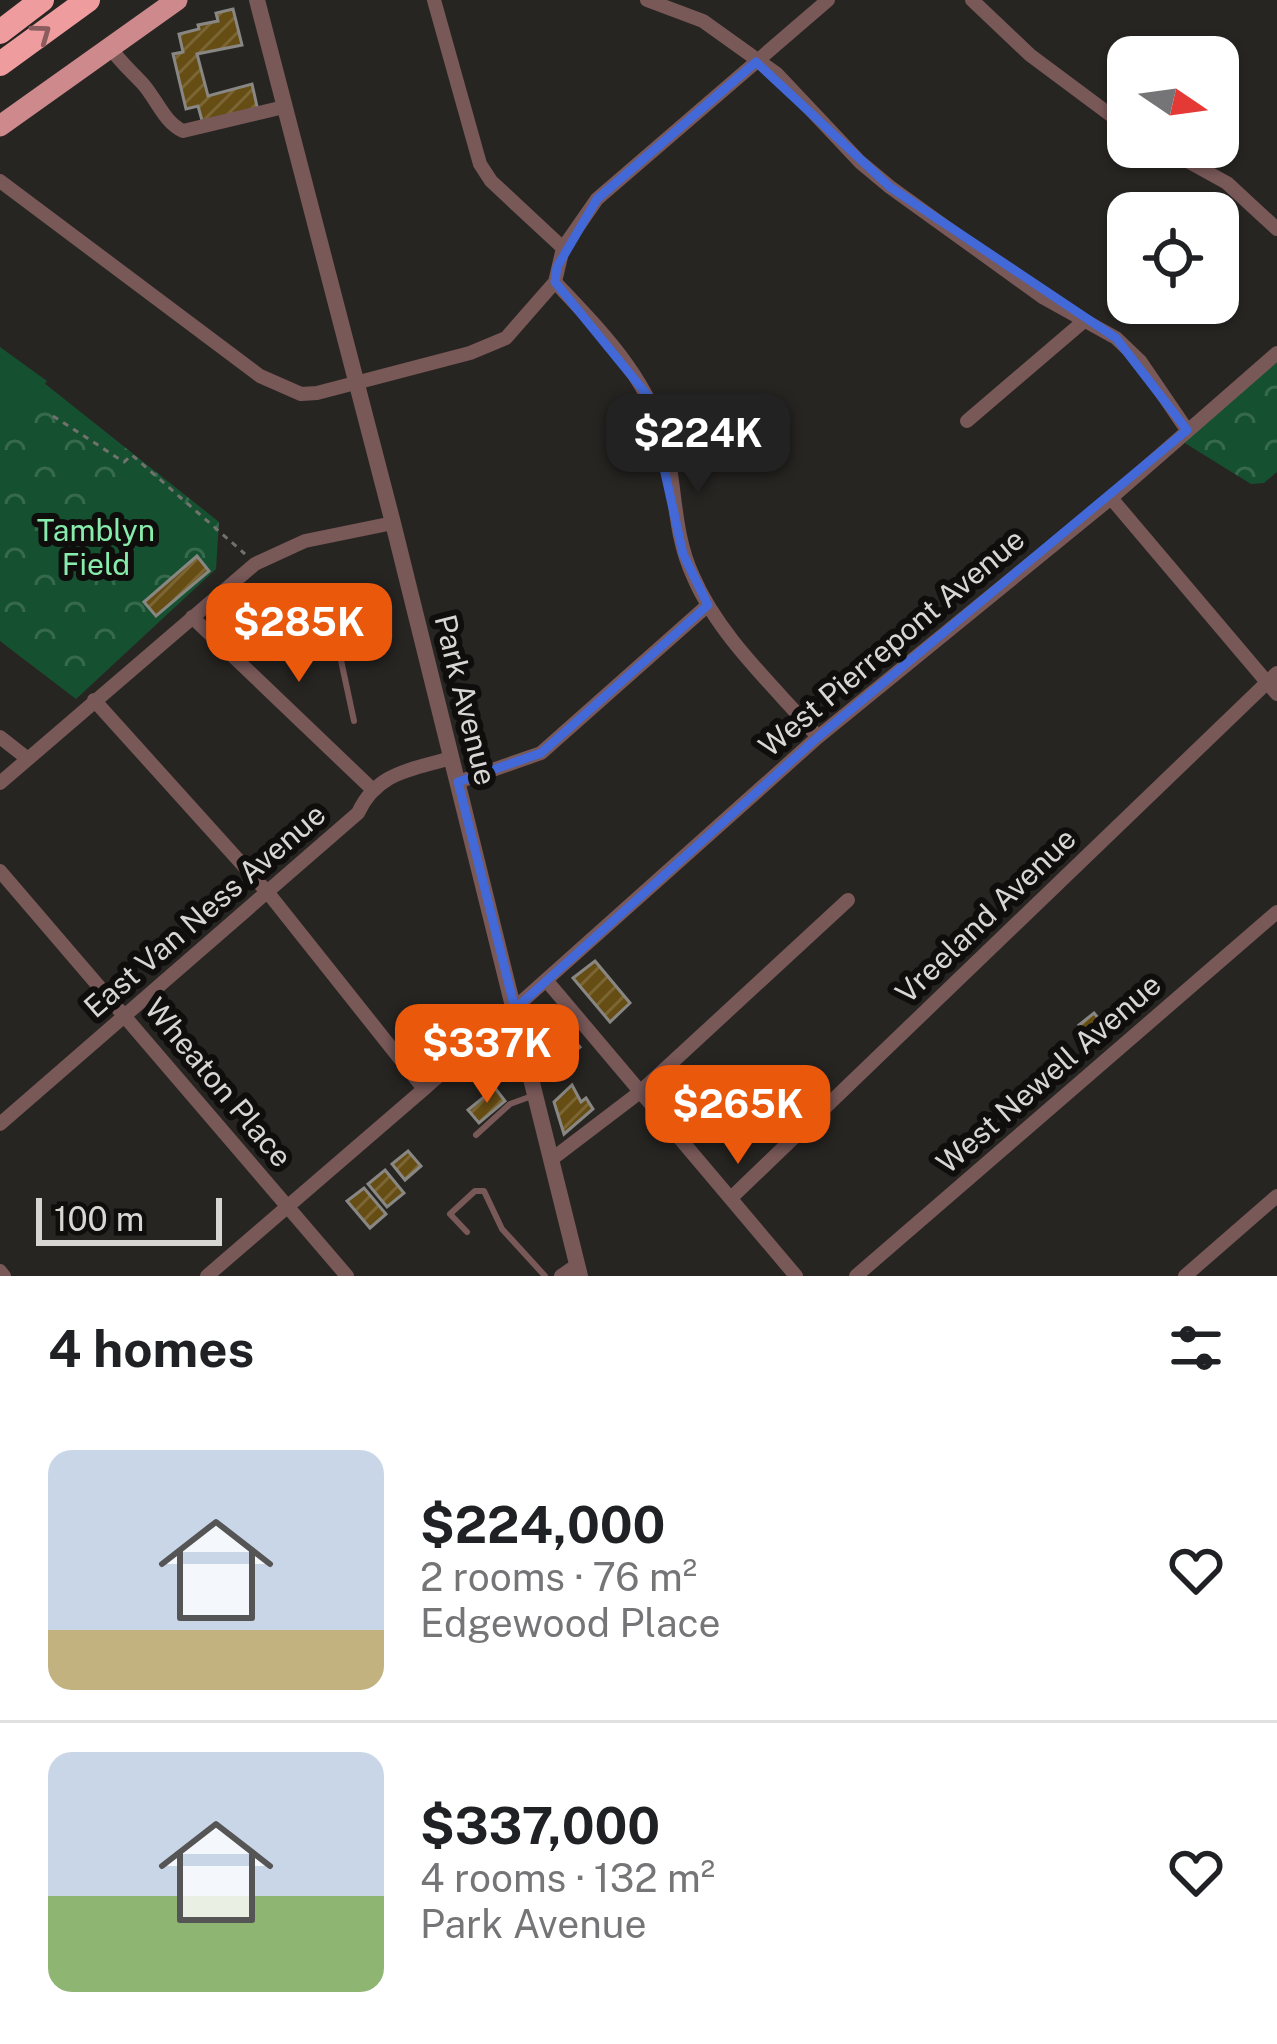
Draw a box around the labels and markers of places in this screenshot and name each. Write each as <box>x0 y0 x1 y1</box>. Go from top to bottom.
pin: $224K <box>614 394 782 496</box>
pin: $285K <box>215 583 383 685</box>
pin: $337K <box>403 1004 571 1106</box>
pin: $265K <box>654 1065 822 1167</box>

